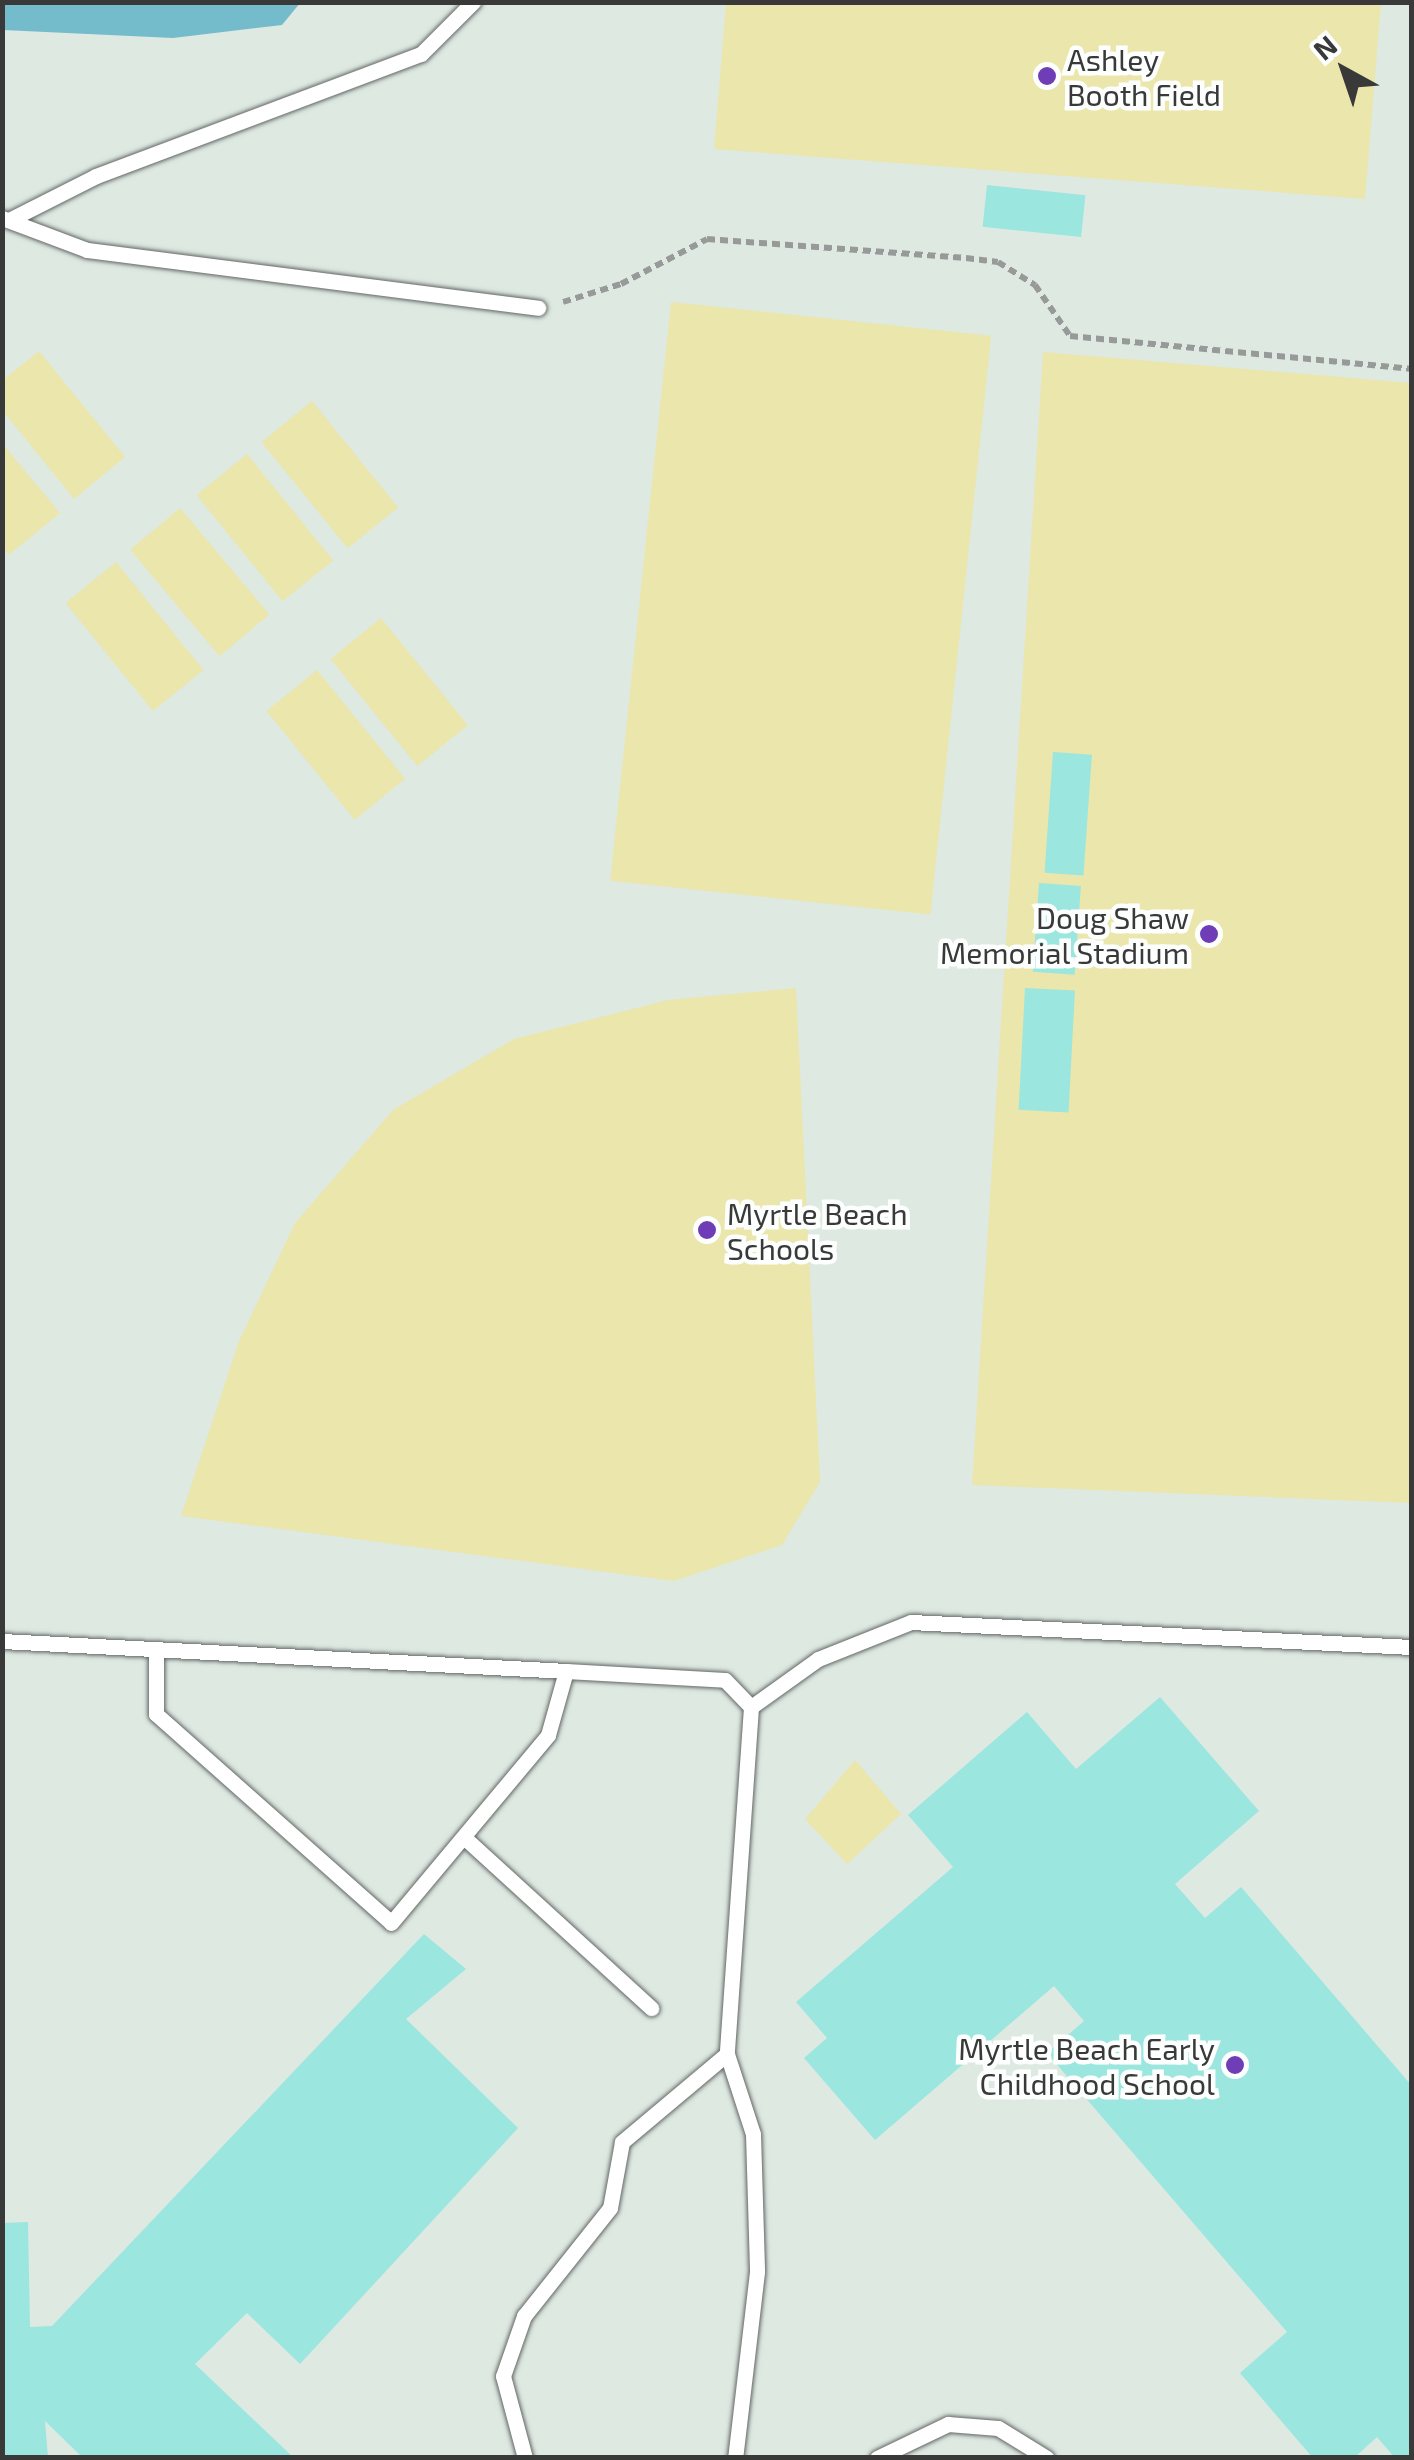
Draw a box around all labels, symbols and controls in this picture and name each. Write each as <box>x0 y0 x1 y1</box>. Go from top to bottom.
north arrow <box>1294 20 1394 120</box>
text: N <box>1306 27 1343 67</box>
place label: Ashley Booth Field <box>1067 41 1221 112</box>
marker: Ashley Booth Field <box>1036 65 1058 87</box>
place label: Doug Shaw Memorial Stadium <box>939 899 1189 970</box>
marker: Doug Shaw Memorial Stadium <box>1198 923 1220 945</box>
place label: Myrtle Beach Schools <box>727 1195 908 1266</box>
marker: Myrtle Beach Schools <box>696 1219 718 1241</box>
place label: Myrtle Beach Early Childhood School <box>958 2030 1215 2100</box>
marker: Myrtle Beach Early Childhood School <box>1224 2054 1246 2076</box>

